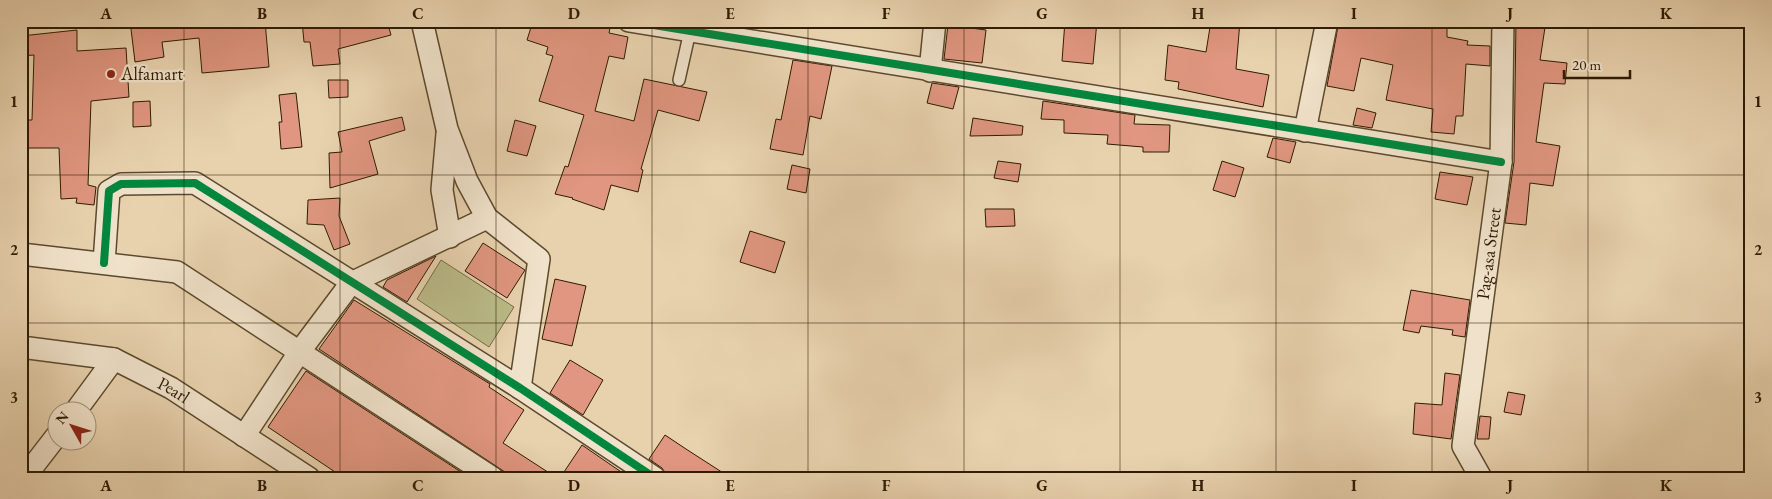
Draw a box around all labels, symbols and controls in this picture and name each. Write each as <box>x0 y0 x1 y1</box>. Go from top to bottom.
text: A <box>99 3 112 24</box>
text: B <box>257 3 267 24</box>
text: C <box>412 3 424 24</box>
text: D <box>568 3 580 24</box>
text: E <box>725 3 735 24</box>
text: F <box>882 3 891 24</box>
text: G <box>1036 3 1048 24</box>
text: H <box>1192 3 1205 24</box>
text: I <box>1351 3 1357 24</box>
text: J <box>1505 3 1513 24</box>
text: K <box>1660 3 1673 24</box>
scale bar <box>1564 48 1631 80</box>
text: 20 m <box>1572 55 1601 74</box>
place label: Alfamart <box>120 62 183 85</box>
marker: Alfamart <box>105 68 117 80</box>
text: 1 <box>10 91 18 112</box>
text: 1 <box>1754 91 1762 112</box>
street label: Pag-asa Street <box>1471 206 1506 301</box>
text: 2 <box>10 239 19 260</box>
text: 2 <box>1754 239 1763 260</box>
street label: Pearl <box>154 371 194 408</box>
text: 3 <box>10 387 18 408</box>
text: 3 <box>1754 387 1762 408</box>
north arrow <box>48 402 98 452</box>
text: N <box>51 407 73 428</box>
text: A <box>99 475 112 496</box>
text: B <box>257 475 267 496</box>
text: C <box>412 475 424 496</box>
text: D <box>568 475 580 496</box>
text: E <box>725 475 735 496</box>
text: F <box>882 475 891 496</box>
text: G <box>1036 475 1048 496</box>
text: H <box>1192 475 1205 496</box>
text: I <box>1351 475 1357 496</box>
text: J <box>1505 475 1513 496</box>
text: K <box>1660 475 1673 496</box>

